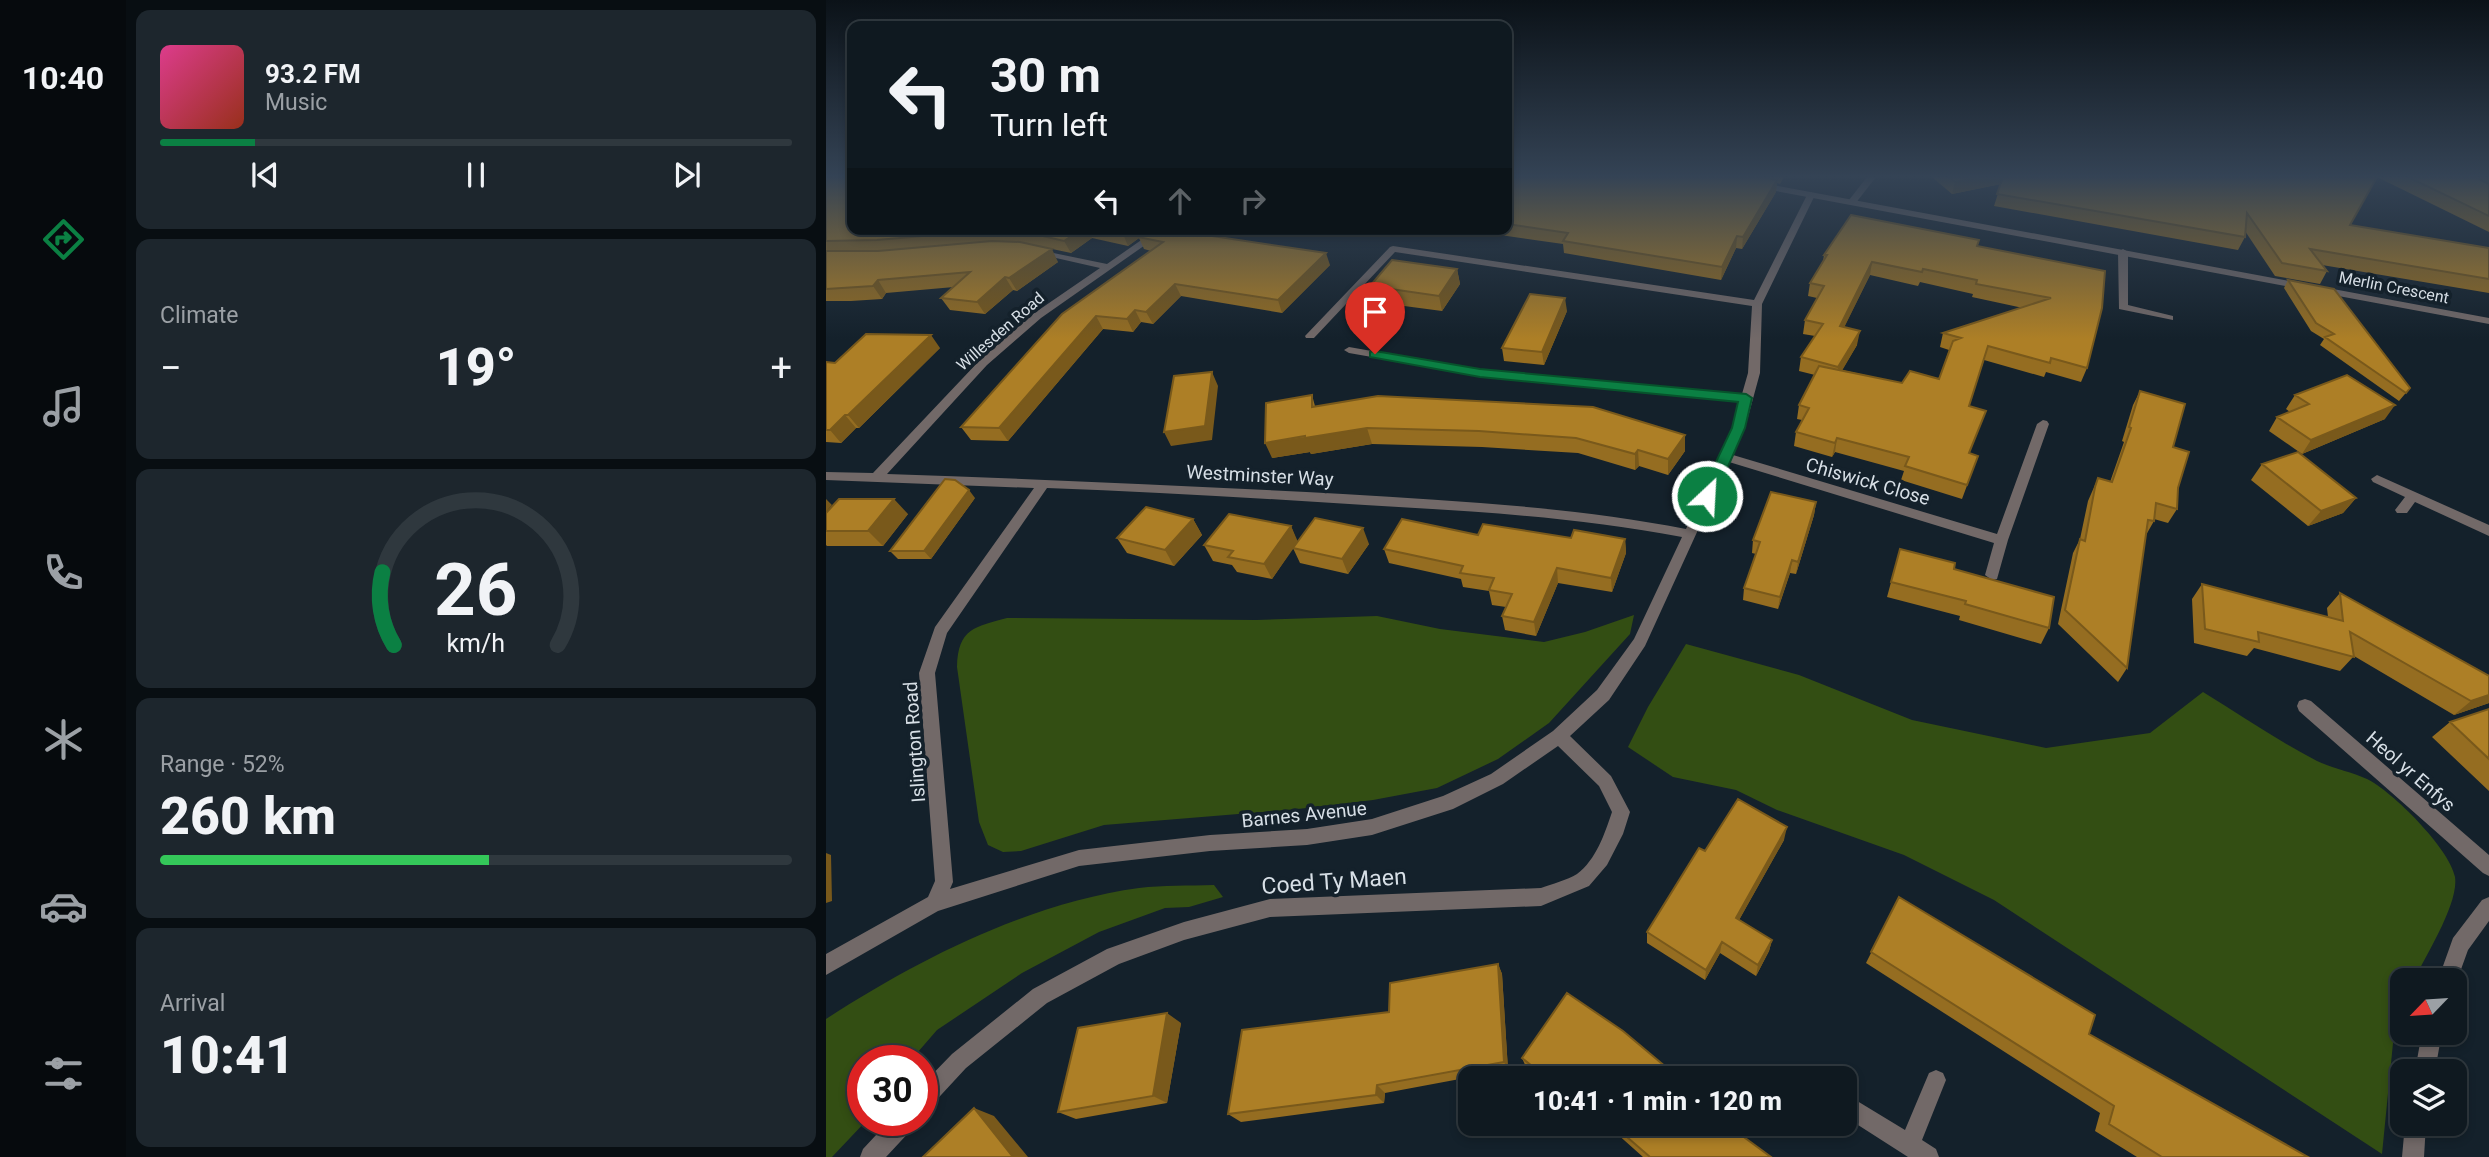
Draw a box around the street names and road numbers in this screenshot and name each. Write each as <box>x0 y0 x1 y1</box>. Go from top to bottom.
street label: Merlin Crescent <box>2337 267 2451 307</box>
street label: Willesden Road <box>953 288 1048 375</box>
street label: Chiswick Close <box>1803 453 1933 510</box>
street label: Westminster Way <box>1186 460 1334 491</box>
street label: Islington Road <box>899 681 930 803</box>
street label: Heol yr Enfys <box>2361 726 2460 816</box>
street label: Barnes Avenue <box>1240 796 1368 833</box>
street label: Coed Ty Maen <box>1261 863 1408 900</box>

